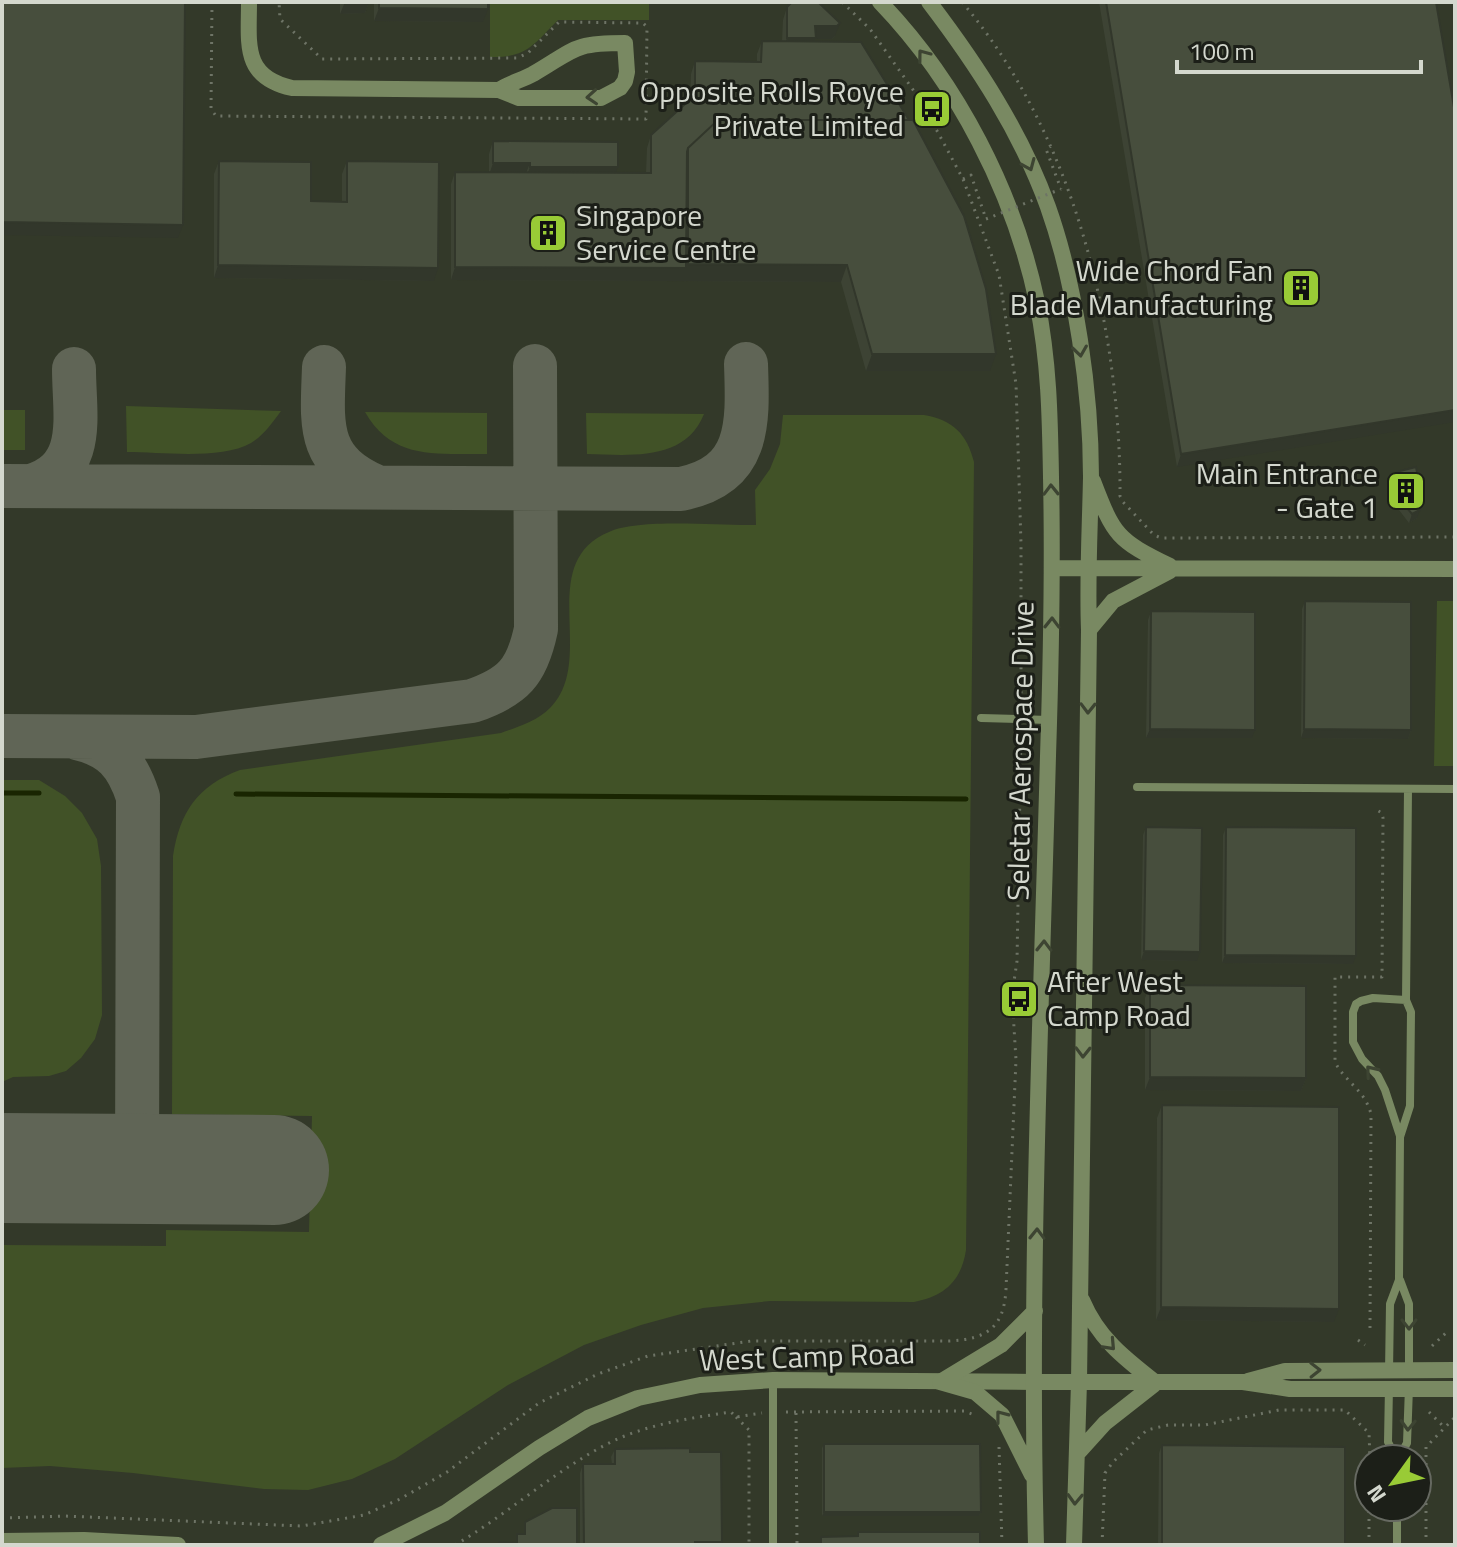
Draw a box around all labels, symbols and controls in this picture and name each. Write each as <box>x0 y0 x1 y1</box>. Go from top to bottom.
scale bar <box>1177 24 1421 74</box>
text: 100 m <box>1189 33 1255 69</box>
one-way arrow <box>919 49 933 64</box>
place label: Opposite Rolls Royce Private Limited <box>639 68 904 148</box>
bus stop icon: Opposite Rolls Royce Private Limited <box>911 88 953 130</box>
one-way arrow <box>585 89 597 106</box>
one-way arrow <box>1020 156 1036 171</box>
place label: Singapore Service Centre <box>576 192 756 272</box>
building icon: Singapore Service Centre <box>527 212 569 254</box>
place label: Wide Chord Fan Blade Manufacturing <box>1010 247 1273 327</box>
building icon: Wide Chord Fan Blade Manufacturing <box>1280 267 1322 309</box>
one-way arrow <box>1071 344 1088 358</box>
place label: Main Entrance - Gate 1 <box>1196 450 1378 530</box>
building icon: Main Entrance - Gate 1 <box>1385 470 1427 512</box>
one-way arrow <box>1043 483 1060 496</box>
street label: Seletar Aerospace Drive <box>994 601 1046 901</box>
one-way arrow <box>1043 616 1060 629</box>
one-way arrow <box>1079 702 1097 715</box>
one-way arrow <box>1035 939 1052 952</box>
place label: After West Camp Road <box>1047 958 1191 1038</box>
bus stop icon: After West Camp Road <box>998 978 1040 1020</box>
one-way arrow <box>1074 1046 1092 1059</box>
one-way arrow <box>1366 1065 1381 1080</box>
one-way arrow <box>1028 1227 1045 1240</box>
one-way arrow <box>1400 1318 1418 1331</box>
street label: West Camp Road <box>698 1329 916 1383</box>
one-way arrow <box>1101 1336 1116 1350</box>
one-way arrow <box>1309 1361 1322 1379</box>
one-way arrow <box>996 1410 1010 1425</box>
one-way arrow <box>1399 1419 1416 1432</box>
north arrow <box>1353 1443 1433 1523</box>
text: N <box>1358 1478 1395 1510</box>
one-way arrow <box>1067 1494 1084 1506</box>

